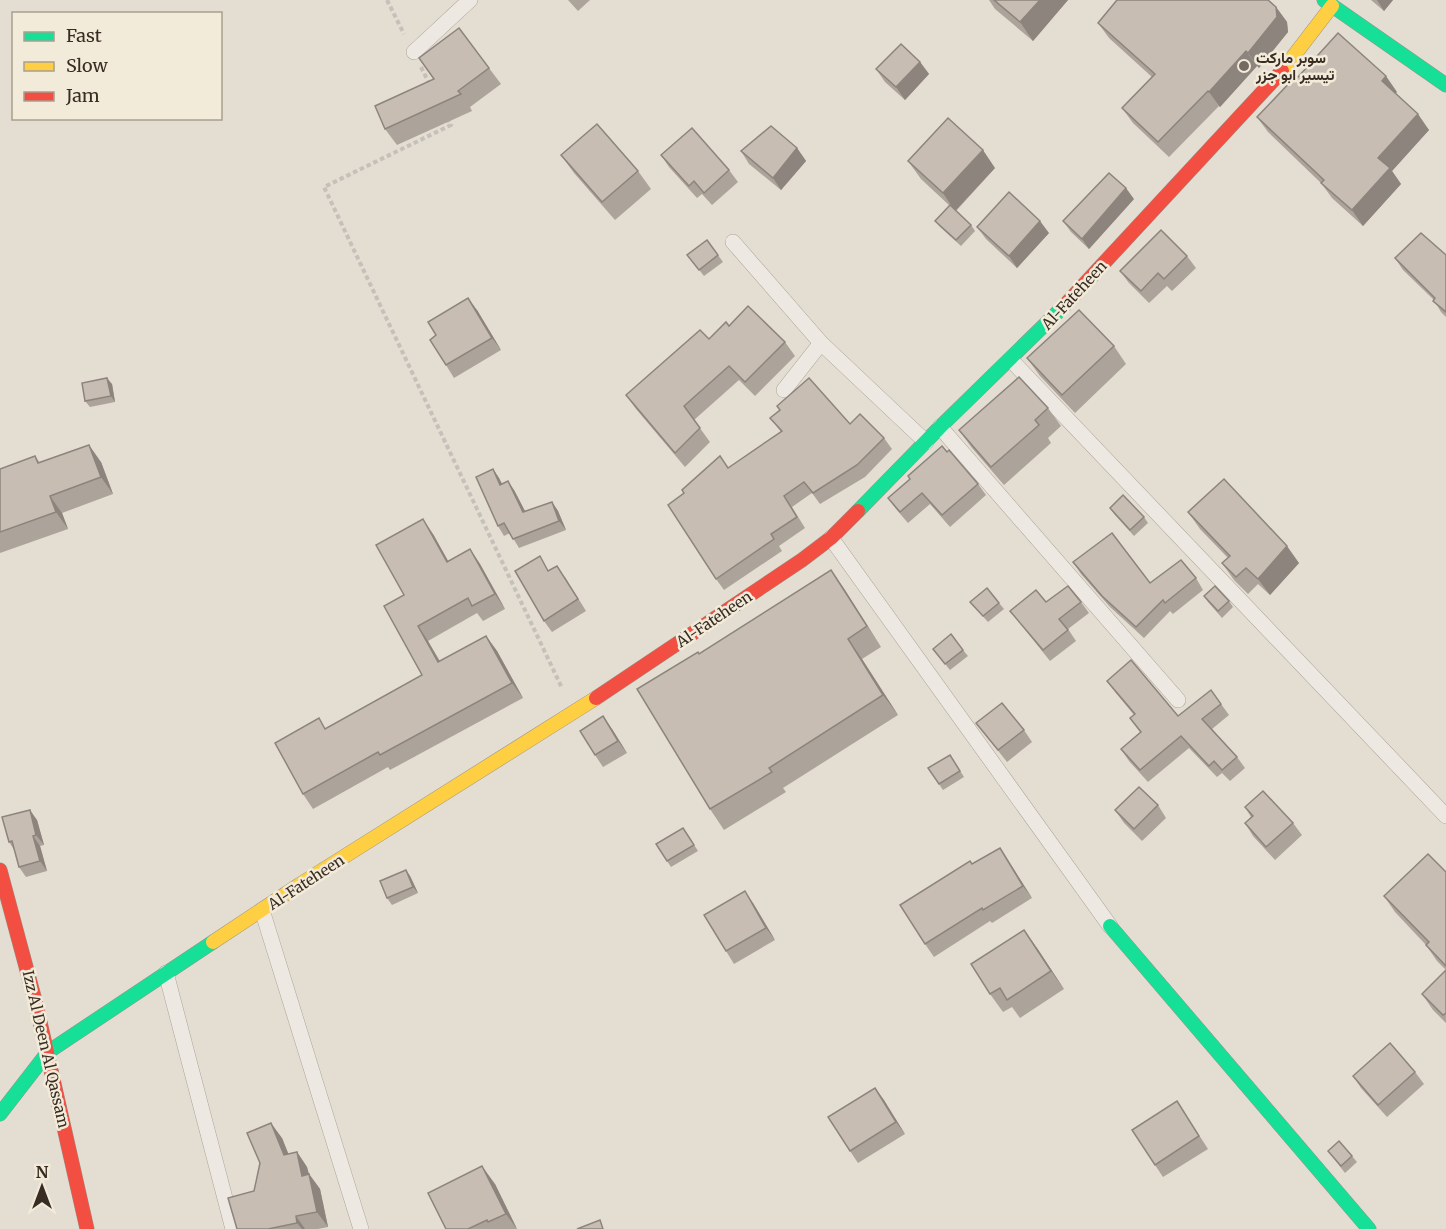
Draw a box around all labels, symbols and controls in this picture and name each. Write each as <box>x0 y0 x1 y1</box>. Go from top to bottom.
legend <box>12 12 222 120</box>
text: Fast <box>66 24 102 47</box>
place label: سوبر ماركت تيسير ابو جزر <box>1255 48 1335 84</box>
text: Slow <box>66 54 109 77</box>
marker: سوبر ماركت تيسير ابو جزر <box>1237 59 1251 73</box>
text: Jam <box>65 84 100 107</box>
street label: Al-Fateheen <box>1037 257 1111 334</box>
street label: Al-Fateheen <box>672 587 756 652</box>
street label: Al-Fateheen <box>263 850 348 914</box>
street label: Izz Al Deen Al Qassam <box>19 968 73 1130</box>
north arrow <box>12 1157 72 1217</box>
text: N <box>36 1162 49 1182</box>

